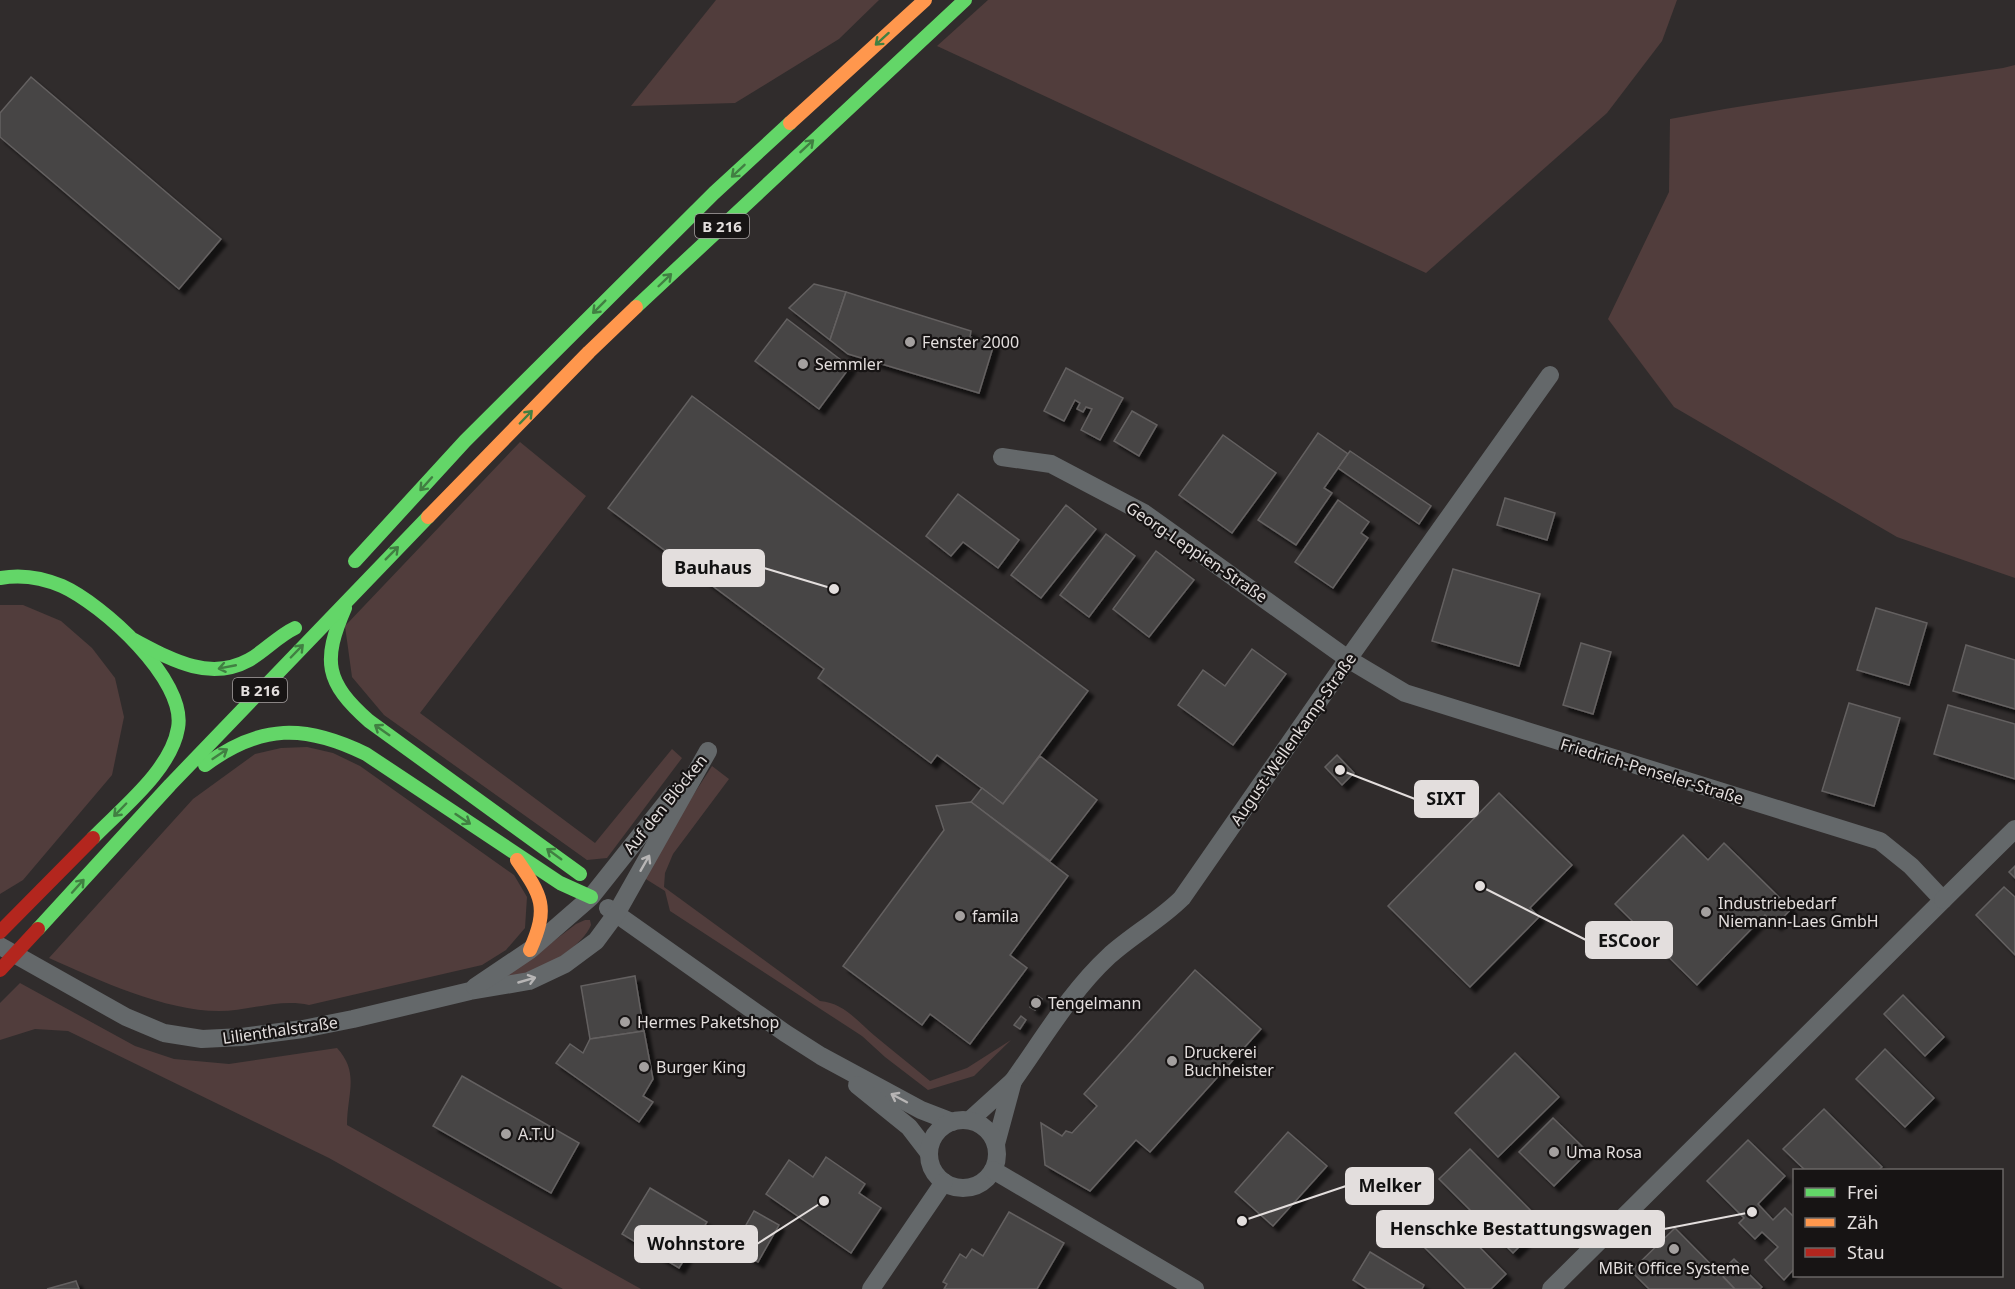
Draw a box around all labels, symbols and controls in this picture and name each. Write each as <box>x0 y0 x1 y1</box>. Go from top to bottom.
one-way arrow <box>875 32 890 46</box>
one-way arrow <box>799 140 814 154</box>
one-way arrow <box>731 164 746 178</box>
road number: B 216 <box>695 214 749 238</box>
one-way arrow <box>657 273 672 287</box>
one-way arrow <box>591 300 606 315</box>
place label: Fenster 2000 <box>922 331 1019 353</box>
marker: Fenster 2000 <box>903 335 917 349</box>
place label: Semmler <box>815 353 883 375</box>
marker: Semmler <box>796 357 810 371</box>
one-way arrow <box>519 409 533 424</box>
one-way arrow <box>419 477 433 492</box>
street label: Georg-Leppien-Straße <box>1122 496 1272 608</box>
one-way arrow <box>384 546 399 561</box>
callout: Bauhaus <box>663 550 764 586</box>
text: Bauhaus <box>674 555 752 579</box>
one-way arrow <box>290 644 305 659</box>
street label: August-Wellenkamp-Straße <box>1225 648 1361 830</box>
one-way arrow <box>218 662 237 673</box>
road number: B 216 <box>233 678 287 702</box>
one-way arrow <box>375 724 391 736</box>
street label: Friedrich-Penseler-Straße <box>1558 733 1746 809</box>
one-way arrow <box>211 748 228 761</box>
street label: Auf den Blöcken <box>618 750 712 858</box>
callout: SIXT <box>1415 781 1478 817</box>
text: SIXT <box>1426 786 1466 810</box>
one-way arrow <box>113 803 127 818</box>
one-way arrow <box>455 813 471 825</box>
one-way arrow <box>547 847 563 860</box>
one-way arrow <box>639 854 651 871</box>
one-way arrow <box>71 879 85 894</box>
place label: Industriebedarf Niemann-Laes GmbH <box>1718 892 1879 932</box>
place label: famila <box>972 905 1019 927</box>
marker: Industriebedarf Niemann-Laes GmbH <box>1699 905 1713 919</box>
marker: famila <box>953 909 967 923</box>
callout: ESCoor <box>1586 922 1672 958</box>
text: ESCoor <box>1598 928 1660 952</box>
one-way arrow <box>517 974 536 985</box>
place label: Tengelmann <box>1048 992 1141 1014</box>
marker: Tengelmann <box>1029 996 1043 1010</box>
street label: Lilienthalstraße <box>221 1011 339 1049</box>
place label: Hermes Paketshop <box>637 1011 779 1033</box>
marker: Hermes Paketshop <box>618 1015 632 1029</box>
place label: Druckerei Buchheister <box>1184 1041 1274 1081</box>
marker: Druckerei Buchheister <box>1165 1054 1179 1068</box>
place label: Burger King <box>656 1056 746 1078</box>
marker: Burger King <box>637 1060 651 1074</box>
one-way arrow <box>891 1092 908 1104</box>
place label: A.T.U <box>518 1123 555 1145</box>
marker: A.T.U <box>499 1127 513 1141</box>
place label: Uma Rosa <box>1566 1141 1642 1163</box>
marker: Uma Rosa <box>1547 1145 1561 1159</box>
callout: Melker <box>1346 1168 1433 1204</box>
legend <box>1793 1169 2003 1277</box>
text: Melker <box>1358 1173 1422 1197</box>
text: Frei <box>1847 1180 1878 1204</box>
text: Zäh <box>1847 1210 1879 1234</box>
callout: Henschke Bestattungswagen <box>1377 1211 1664 1247</box>
text: Henschke Bestattungswagen <box>1390 1216 1652 1240</box>
callout: Wohnstore <box>635 1226 757 1262</box>
text: Wohnstore <box>647 1231 745 1255</box>
text: Stau <box>1847 1240 1885 1264</box>
marker: MBit Office Systeme <box>1667 1242 1681 1256</box>
place label: MBit Office Systeme <box>1599 1257 1749 1279</box>

